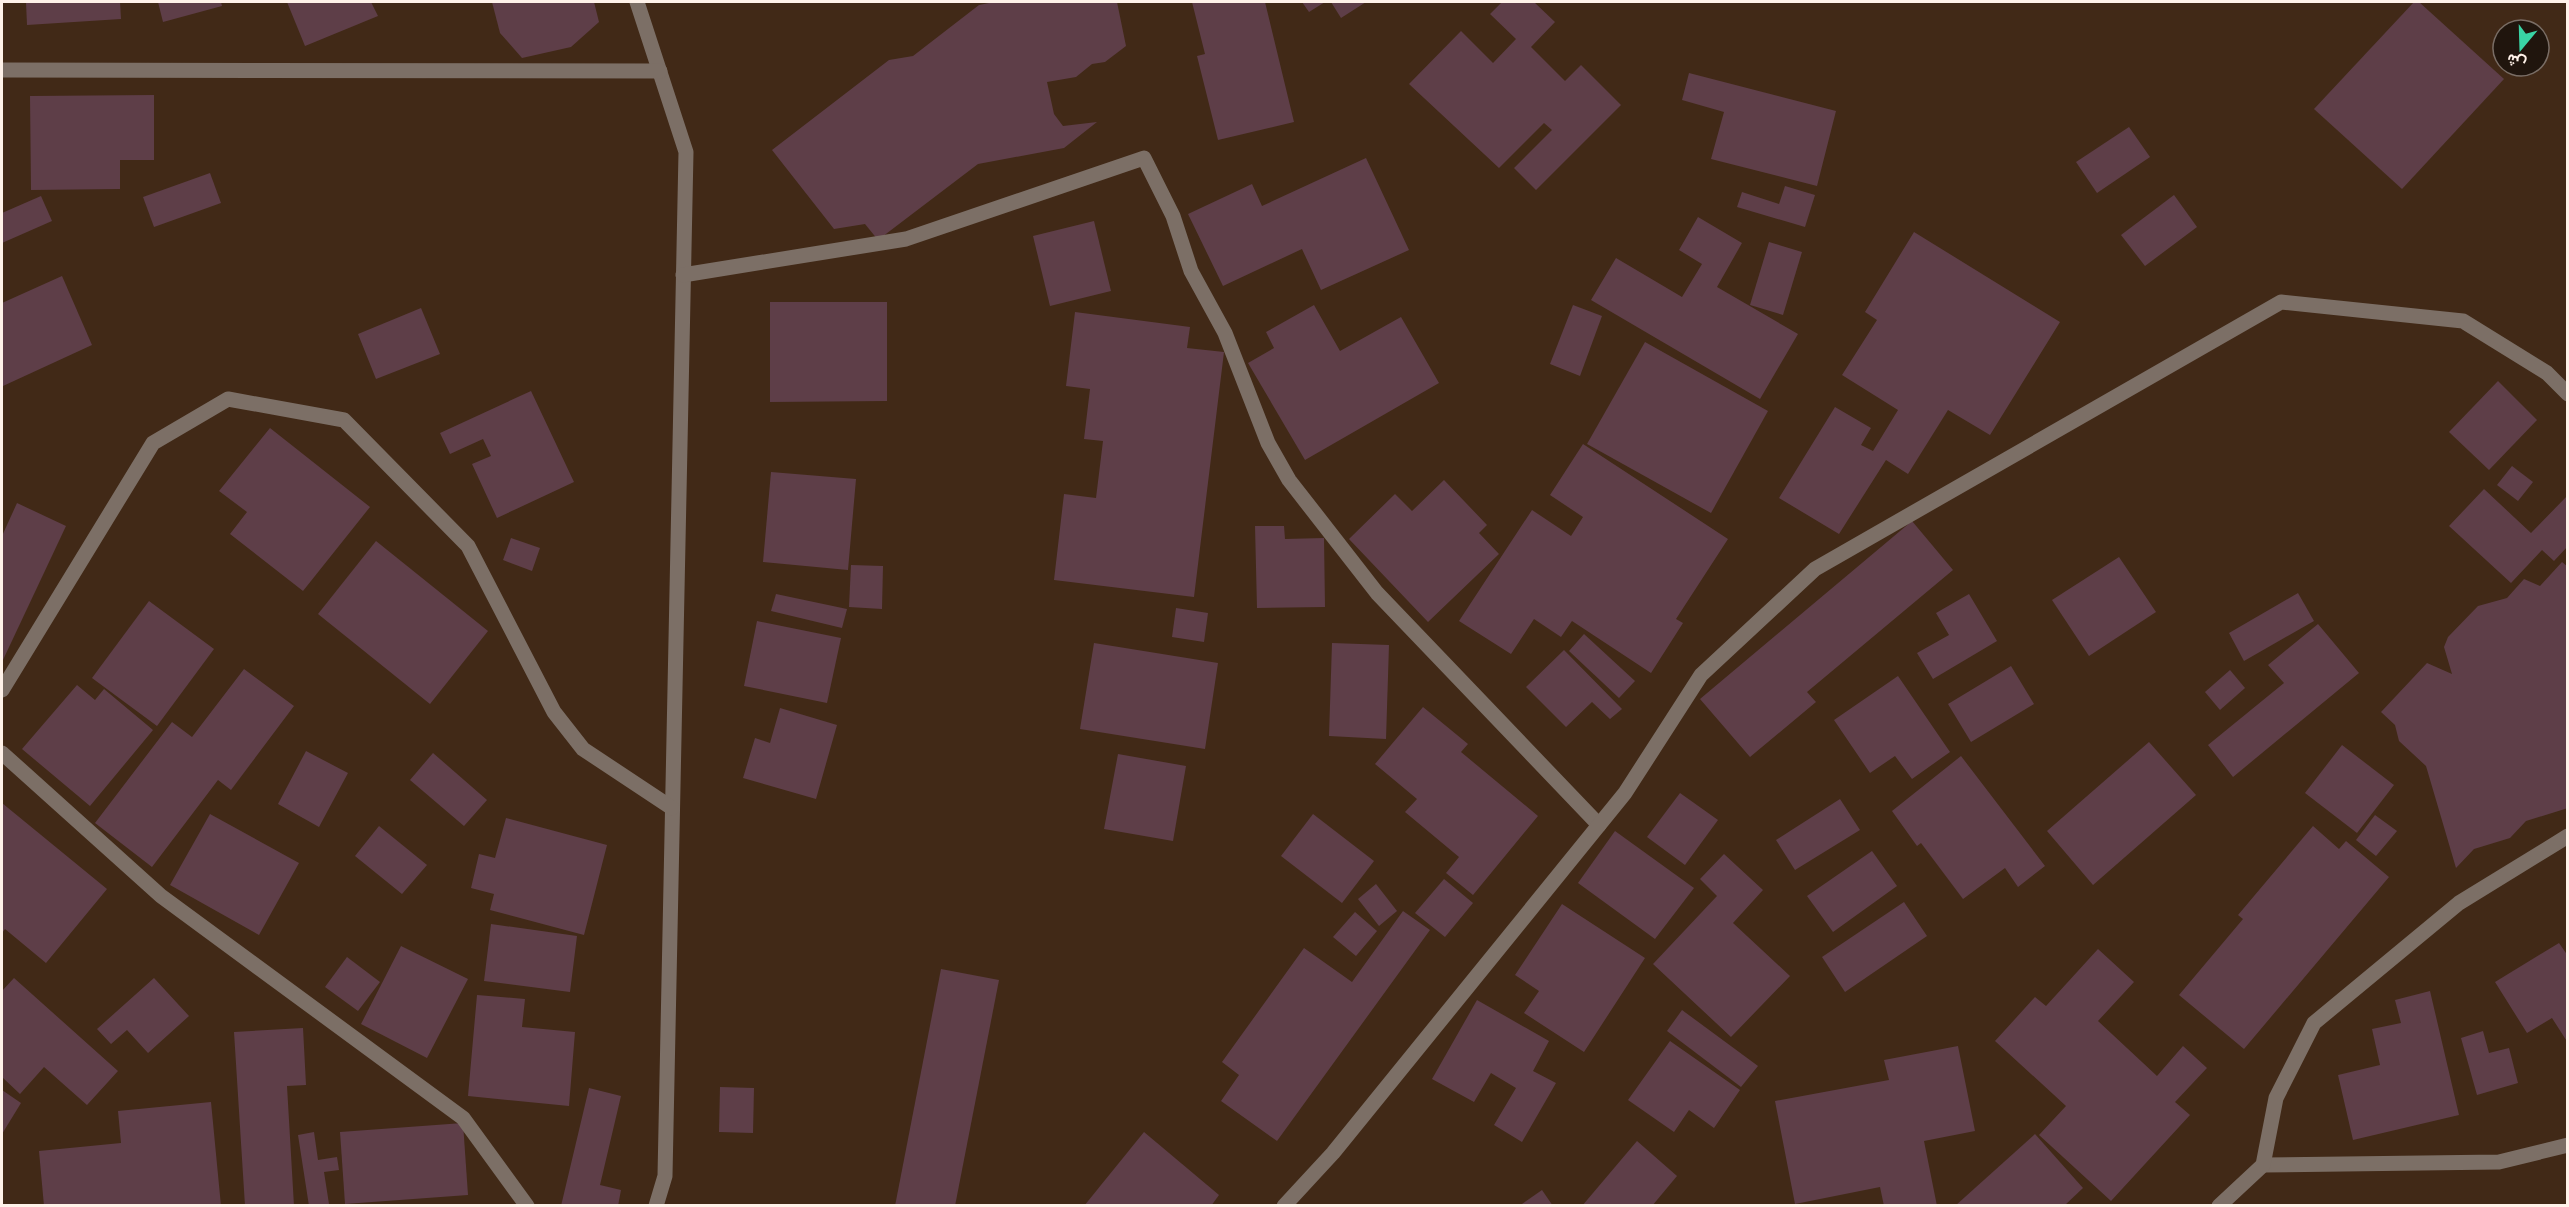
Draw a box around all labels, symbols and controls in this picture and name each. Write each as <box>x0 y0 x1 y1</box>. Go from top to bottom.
north arrow <box>2491 18 2551 78</box>
text: ش <box>2503 48 2529 76</box>

